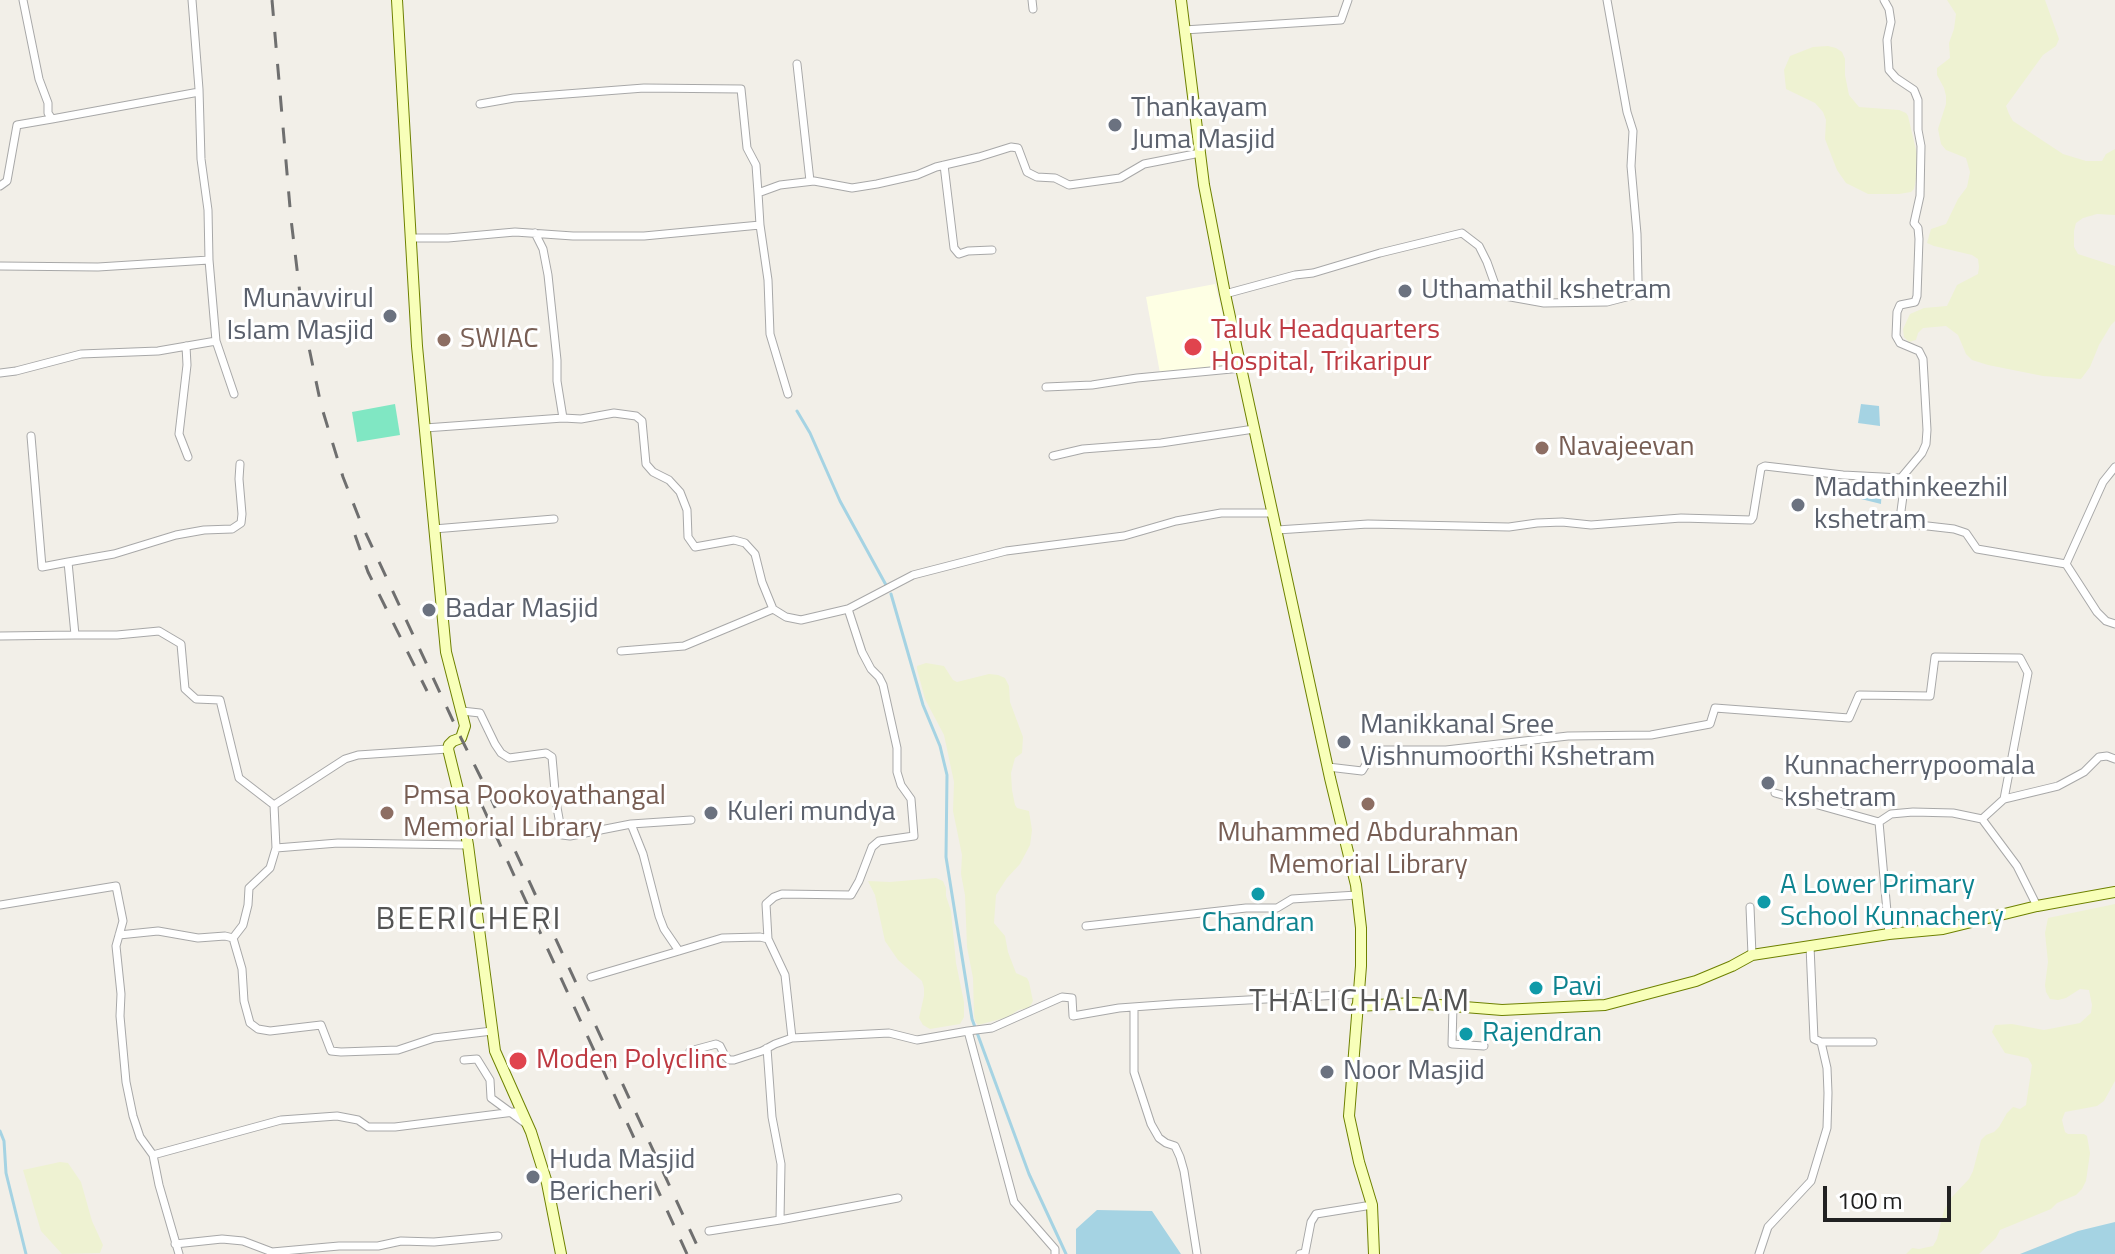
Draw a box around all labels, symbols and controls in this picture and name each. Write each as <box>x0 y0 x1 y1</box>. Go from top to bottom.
place label: Thankayam Juma Masjid <box>1131 92 1275 158</box>
marker: Thankayam Juma Masjid <box>1106 116 1124 134</box>
place label: Uthamathil kshetram <box>1421 274 1671 308</box>
marker: Uthamathil kshetram <box>1396 282 1414 300</box>
place label: Munavvirul Islam Masjid <box>226 283 374 349</box>
marker: Munavvirul Islam Masjid <box>381 307 399 325</box>
place label: Taluk Headquarters Hospital, Trikaripur <box>1211 314 1440 380</box>
place label: SWIAC <box>460 323 538 357</box>
marker: SWIAC <box>435 331 453 349</box>
marker: Taluk Headquarters Hospital, Trikaripur <box>1182 336 1204 358</box>
place label: Navajeevan <box>1558 431 1695 465</box>
marker: Navajeevan <box>1533 439 1551 457</box>
place label: Madathinkeezhil kshetram <box>1814 472 2008 538</box>
marker: Madathinkeezhil kshetram <box>1789 496 1807 514</box>
place label: Badar Masjid <box>445 593 599 627</box>
marker: Badar Masjid <box>420 601 438 619</box>
place label: Manikkanal Sree Vishnumoorthi Kshetram <box>1360 709 1655 775</box>
marker: Manikkanal Sree Vishnumoorthi Kshetram <box>1335 733 1353 751</box>
place label: Kunnacherrypoomala kshetram <box>1784 750 2035 816</box>
marker: Kunnacherrypoomala kshetram <box>1759 774 1777 792</box>
place label: Pmsa Pookoyathangal Memorial Library <box>403 780 666 846</box>
marker: Muhammed Abdurahman Memorial Library <box>1359 795 1377 813</box>
place label: Kuleri mundya <box>727 796 895 830</box>
marker: Pmsa Pookoyathangal Memorial Library <box>378 804 396 822</box>
marker: Kuleri mundya <box>702 804 720 822</box>
place label: Muhammed Abdurahman Memorial Library <box>1217 817 1519 883</box>
place label: A Lower Primary School Kunnachery <box>1780 869 2004 935</box>
marker: Chandran <box>1249 885 1267 903</box>
marker: A Lower Primary School Kunnachery <box>1755 893 1773 911</box>
district label: BEERICHERI <box>376 902 562 940</box>
place label: Chandran <box>1202 907 1314 941</box>
place label: Pavi <box>1552 971 1602 1005</box>
marker: Pavi <box>1527 979 1545 997</box>
district label: THALICHALAM <box>1249 984 1471 1022</box>
place label: Rajendran <box>1482 1017 1602 1051</box>
marker: Rajendran <box>1457 1025 1475 1043</box>
place label: Moden Polyclinc <box>536 1044 727 1078</box>
marker: Moden Polyclinc <box>507 1050 529 1072</box>
place label: Noor Masjid <box>1343 1055 1485 1089</box>
marker: Noor Masjid <box>1318 1063 1336 1081</box>
place label: Huda Masjid Bericheri <box>549 1144 695 1210</box>
marker: Huda Masjid Bericheri <box>524 1168 542 1186</box>
scale bar <box>1827 1170 1955 1220</box>
text: 100 m <box>1837 1182 1903 1218</box>

